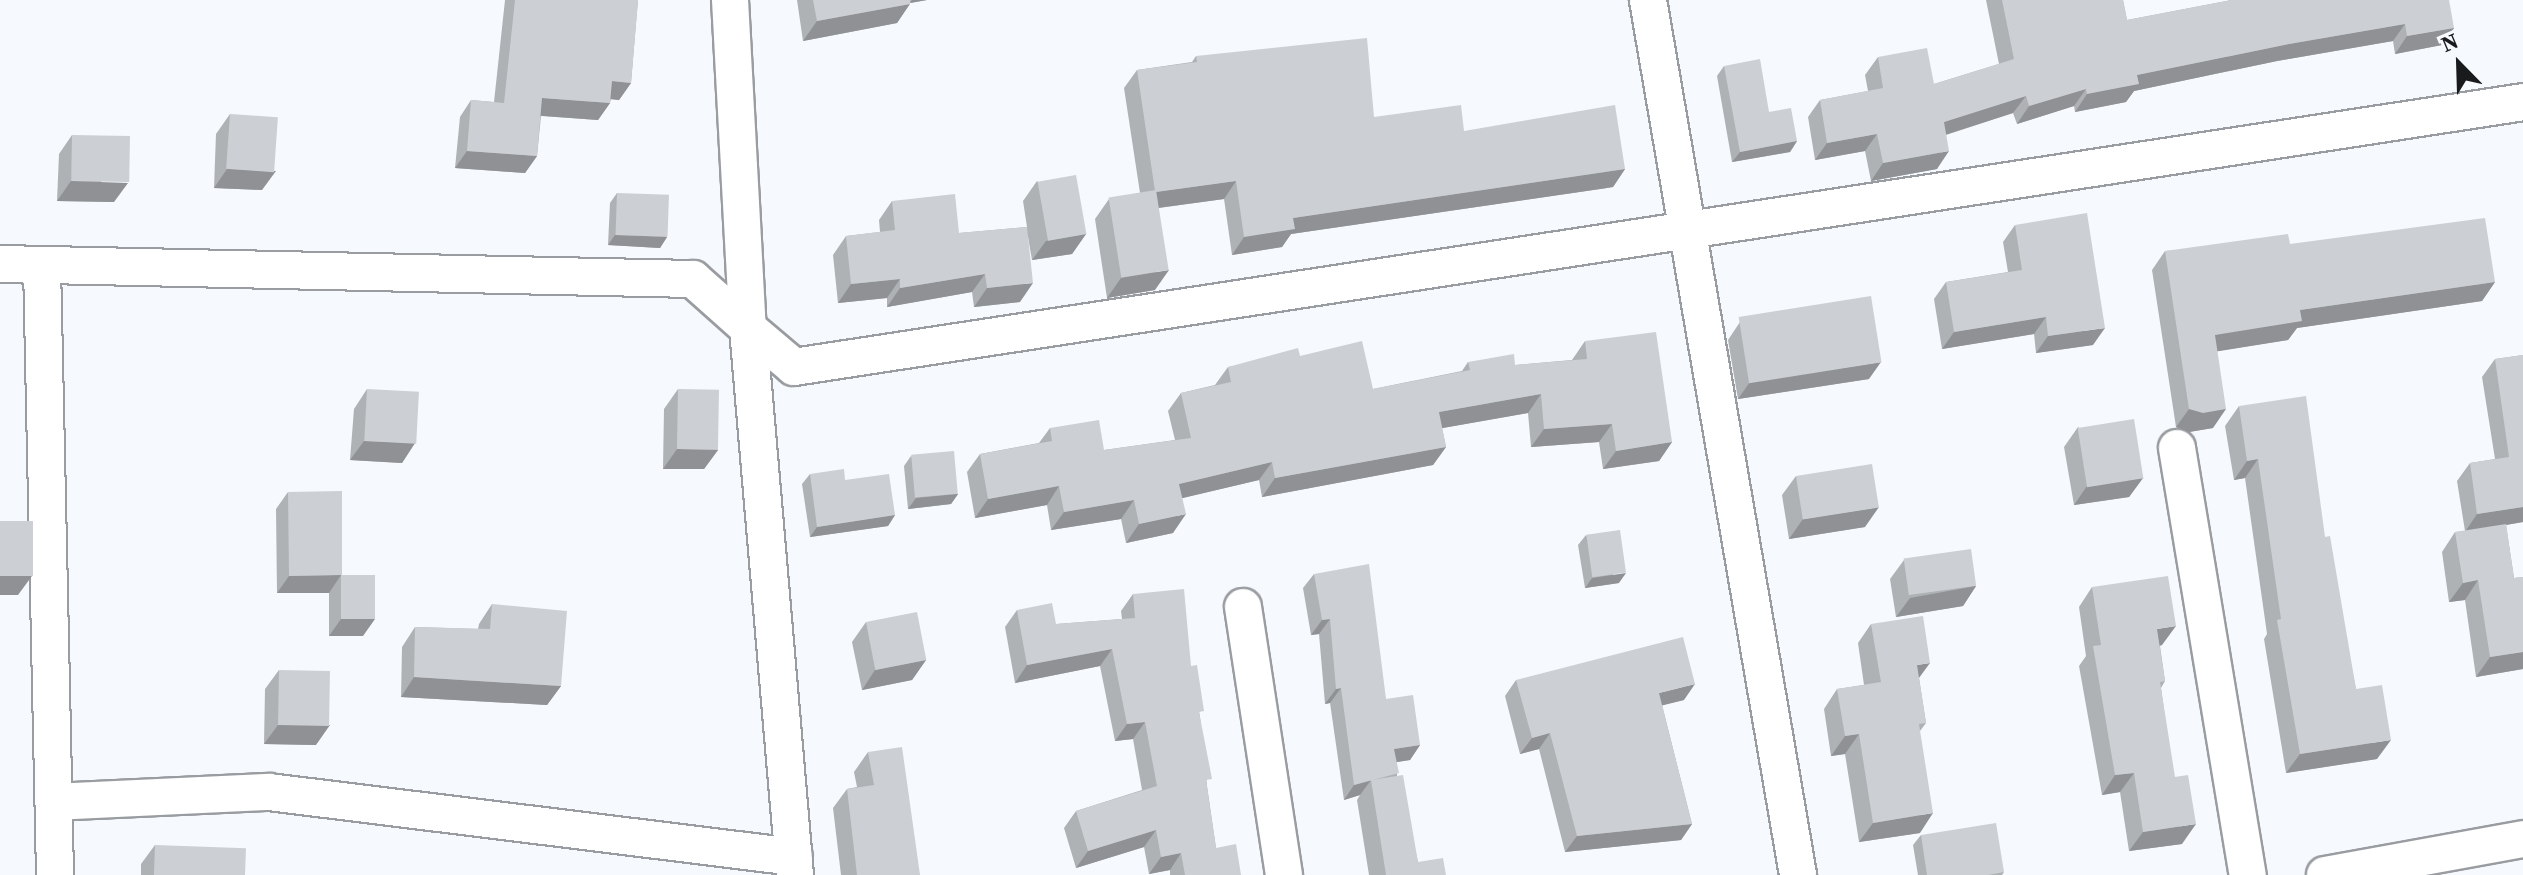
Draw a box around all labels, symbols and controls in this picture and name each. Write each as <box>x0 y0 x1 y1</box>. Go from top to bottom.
north arrow <box>2419 24 2499 104</box>
text: N <box>2436 25 2463 59</box>

